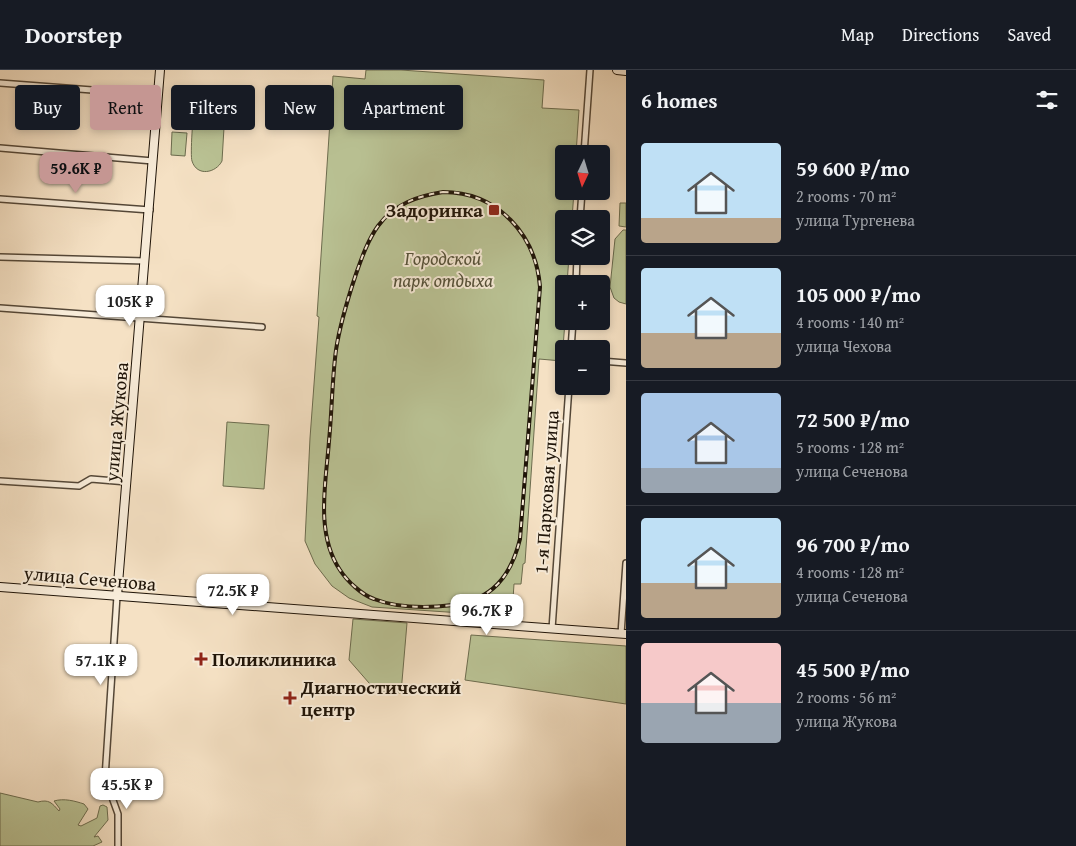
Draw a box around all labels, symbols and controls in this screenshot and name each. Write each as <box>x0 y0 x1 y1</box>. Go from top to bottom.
text: Doorstep <box>25 17 122 52</box>
text: Map <box>841 21 874 48</box>
text: Directions <box>902 21 979 48</box>
text: Saved <box>1007 21 1051 48</box>
chip: Buy <box>15 85 80 130</box>
chip: Rent <box>90 85 161 130</box>
chip: Filters <box>171 85 255 130</box>
chip: New <box>265 85 334 130</box>
chip: Apartment <box>344 85 463 130</box>
text: 6 homes <box>641 85 717 116</box>
icon: filters <box>1033 86 1061 114</box>
north arrow <box>555 145 610 200</box>
map controls <box>555 145 610 395</box>
pin: 59.6K ₽ <box>30 152 122 194</box>
text: 59 600 ₽/mo <box>796 153 910 184</box>
text: 59.6K ₽ <box>50 156 102 180</box>
icon: home <box>681 163 741 223</box>
text: 2 rooms · 70 m² <box>796 184 896 208</box>
place label: Задоринка <box>386 196 483 224</box>
marker: Задоринка <box>487 203 501 217</box>
text: улица Тургенева <box>796 208 915 232</box>
button: layers <box>555 210 610 265</box>
park label: Городской парк отдыха <box>393 244 493 294</box>
button: + <box>555 275 610 330</box>
text: 105 000 ₽/mo <box>796 279 921 310</box>
pin: 105K ₽ <box>89 284 171 327</box>
icon: home <box>681 288 741 348</box>
text: 105K ₽ <box>107 289 153 313</box>
text: 4 rooms · 140 m² <box>796 310 904 334</box>
text: улица Чехова <box>796 334 892 358</box>
button: − <box>555 340 610 395</box>
street label: улица Жукова <box>97 361 135 484</box>
text: 72 500 ₽/mo <box>796 404 910 435</box>
street label: 1-я Парковая улица <box>526 409 566 575</box>
icon: home <box>681 413 741 473</box>
text: 5 rooms · 128 m² <box>796 435 904 459</box>
text: улица Сеченова <box>796 459 908 483</box>
text: 96 700 ₽/mo <box>796 529 910 560</box>
icon: home <box>681 538 741 598</box>
street label: улица Сеченова <box>22 558 157 598</box>
text: 4 rooms · 128 m² <box>796 560 904 584</box>
pin: 72.5K ₽ <box>187 574 279 616</box>
text: 72.5K ₽ <box>207 578 259 602</box>
text: улица Сеченова <box>796 584 908 608</box>
pin: 96.7K ₽ <box>441 594 533 636</box>
text: 96.7K ₽ <box>461 598 513 622</box>
pin: 57.1K ₽ <box>55 644 147 686</box>
place label: Поликлиника <box>212 645 336 673</box>
text: 57.1K ₽ <box>75 648 127 672</box>
marker: Поликлиника <box>194 652 208 666</box>
text: 45 500 ₽/mo <box>796 654 910 685</box>
icon: home <box>681 663 741 723</box>
place label: Диагностический центр <box>300 673 461 723</box>
text: 2 rooms · 56 m² <box>796 685 896 709</box>
marker: Диагностический центр <box>283 691 297 705</box>
text: улица Жукова <box>796 709 897 733</box>
pin: 45.5K ₽ <box>81 768 173 810</box>
text: 45.5K ₽ <box>101 772 153 796</box>

